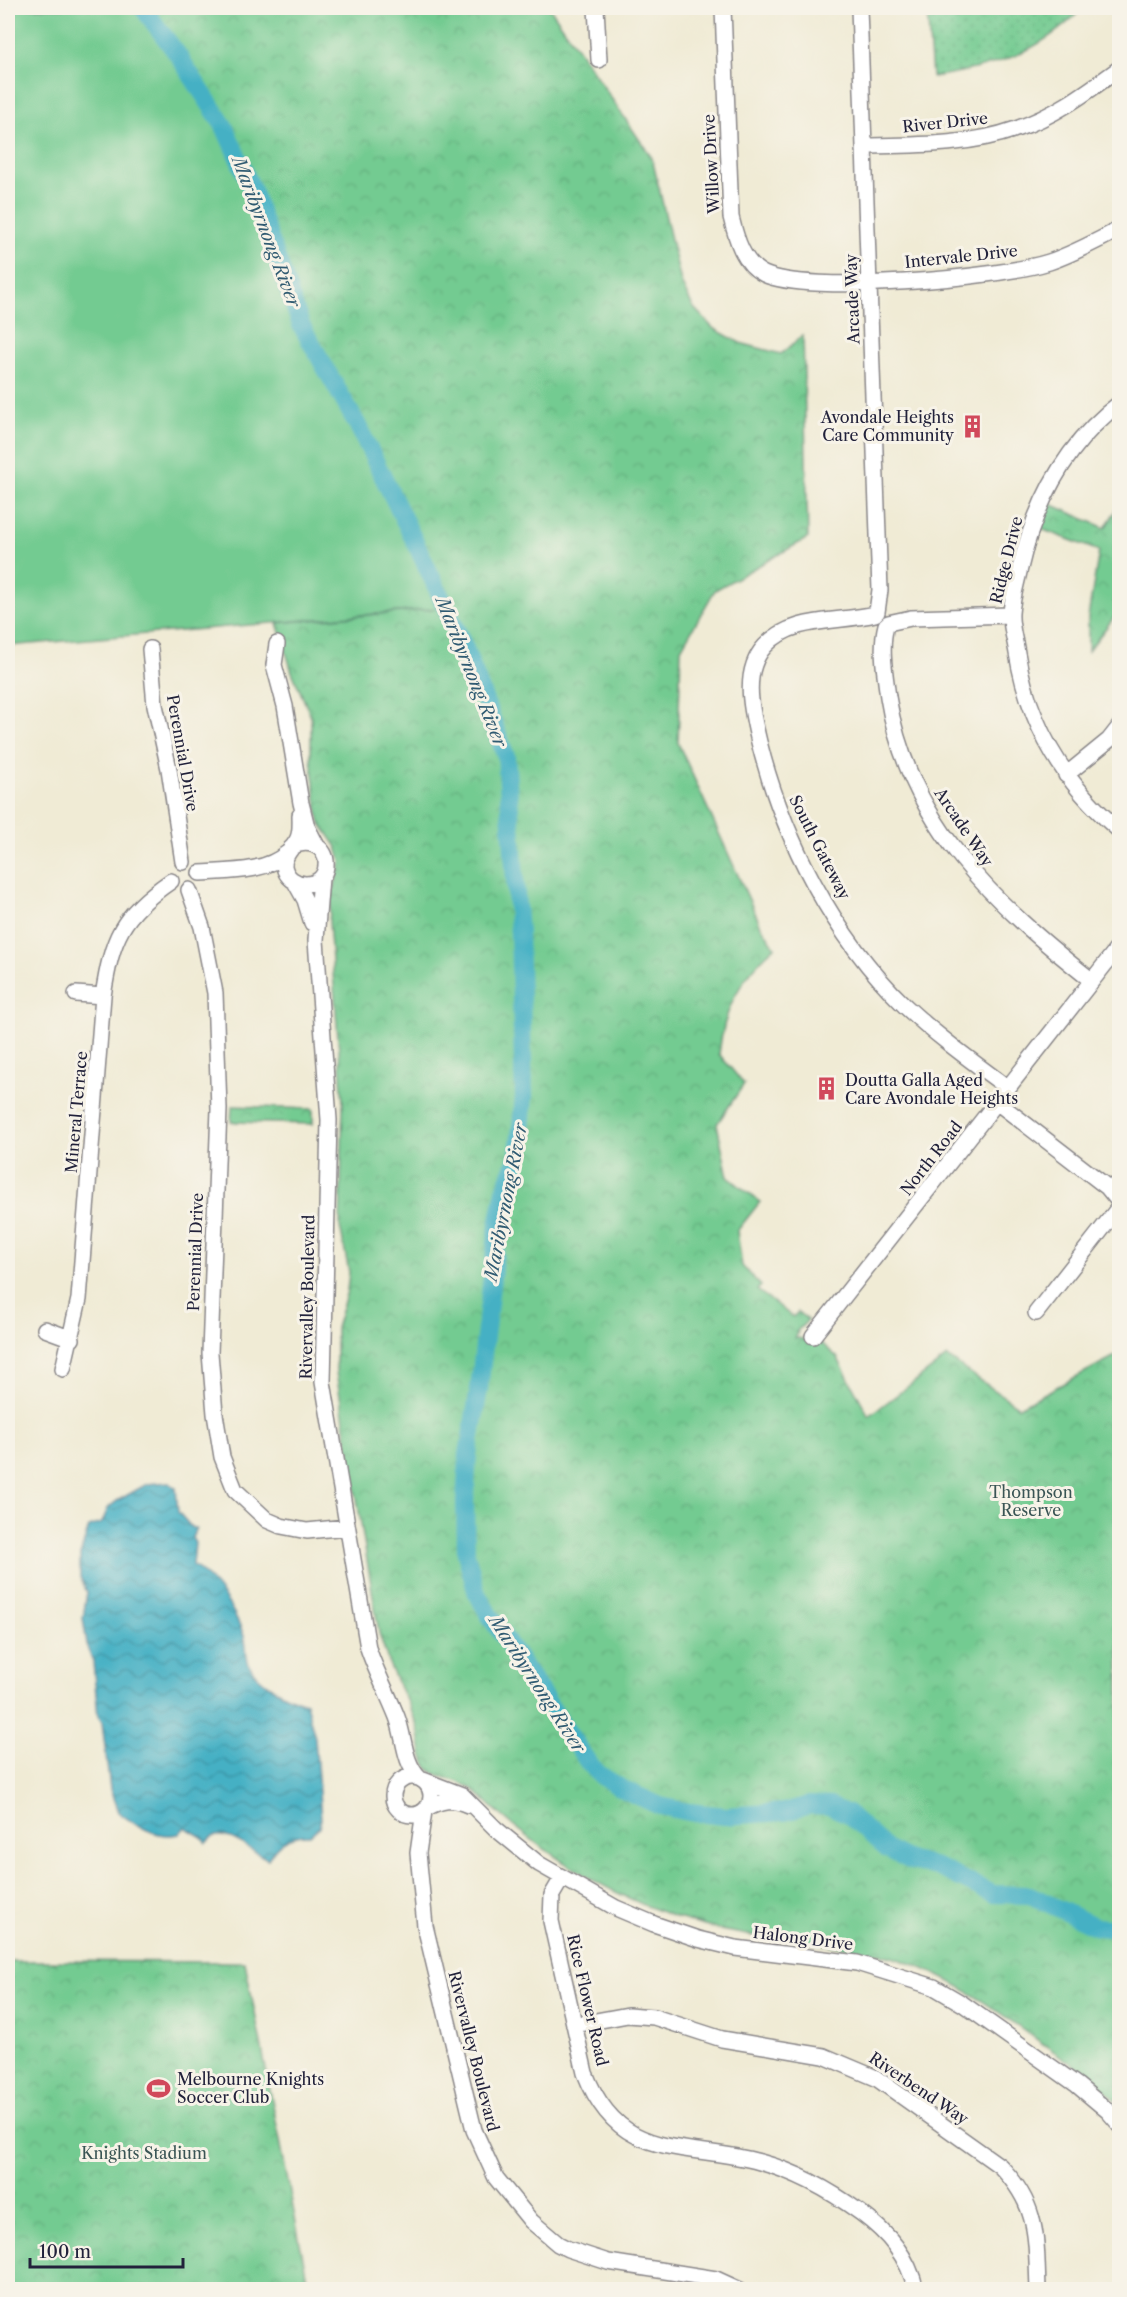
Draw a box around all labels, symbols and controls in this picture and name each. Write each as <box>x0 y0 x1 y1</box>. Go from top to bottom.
street label: River Drive <box>901 108 989 136</box>
street label: Willow Drive <box>698 114 724 215</box>
water label: Maribyrnong River <box>226 151 306 312</box>
street label: Intervale Drive <box>903 240 1019 272</box>
street label: Arcade Way <box>840 252 864 346</box>
place label: Avondale Heights Care Community <box>820 407 955 445</box>
building icon: Avondale Heights Care Community <box>959 413 985 439</box>
street label: Ridge Drive <box>985 514 1027 606</box>
water label: Maribyrnong River <box>430 592 512 752</box>
street label: Perennial Drive <box>163 693 203 813</box>
street label: Arcade Way <box>930 783 998 871</box>
street label: South Gateway <box>785 791 855 904</box>
street label: Mineral Terrace <box>61 1050 91 1174</box>
place label: Doutta Galla Aged Care Avondale Heights <box>845 1070 1018 1108</box>
building icon: Doutta Galla Aged Care Avondale Heights <box>814 1076 840 1102</box>
street label: North Road <box>896 1117 966 1199</box>
water label: Maribyrnong River <box>480 1120 532 1285</box>
street label: Perennial Drive <box>183 1192 207 1312</box>
street label: Rivervalley Boulevard <box>296 1214 318 1380</box>
park label: Thompson Reserve <box>989 1482 1073 1520</box>
water label: Maribyrnong River <box>483 1609 591 1758</box>
street label: Halong Drive <box>752 1922 854 1954</box>
street label: Rice Flower Road <box>563 1932 613 2068</box>
street label: Rivervalley Boulevard <box>444 1969 504 2134</box>
street label: Riverbend Way <box>866 2047 973 2129</box>
place label: Melbourne Knights Soccer Club <box>177 2069 324 2107</box>
sports icon: Melbourne Knights Soccer Club <box>146 2075 172 2101</box>
park label: Knights Stadium <box>81 2143 207 2163</box>
scale bar <box>30 2231 183 2269</box>
text: 100 m <box>39 2241 91 2263</box>

